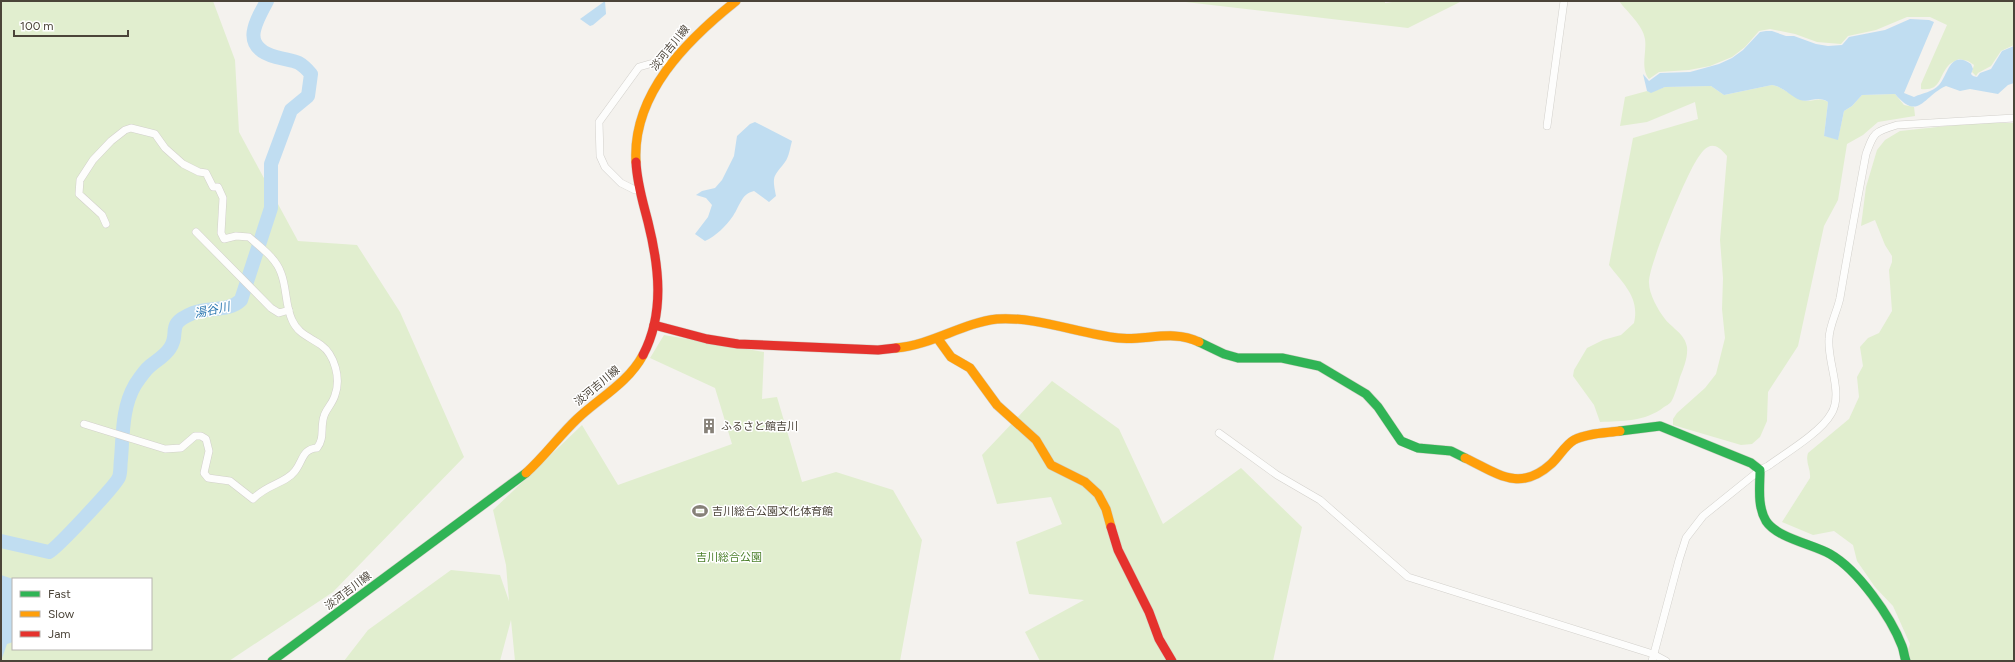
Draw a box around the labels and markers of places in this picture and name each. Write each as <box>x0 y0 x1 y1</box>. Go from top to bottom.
building icon: ふるさと館吉川 <box>700 417 718 435</box>
place label: ふるさと館吉川 <box>721 420 798 433</box>
sports icon: 吉川総合公園文化体育館 <box>691 502 709 520</box>
place label: 吉川総合公園文化体育館 <box>712 505 833 518</box>

